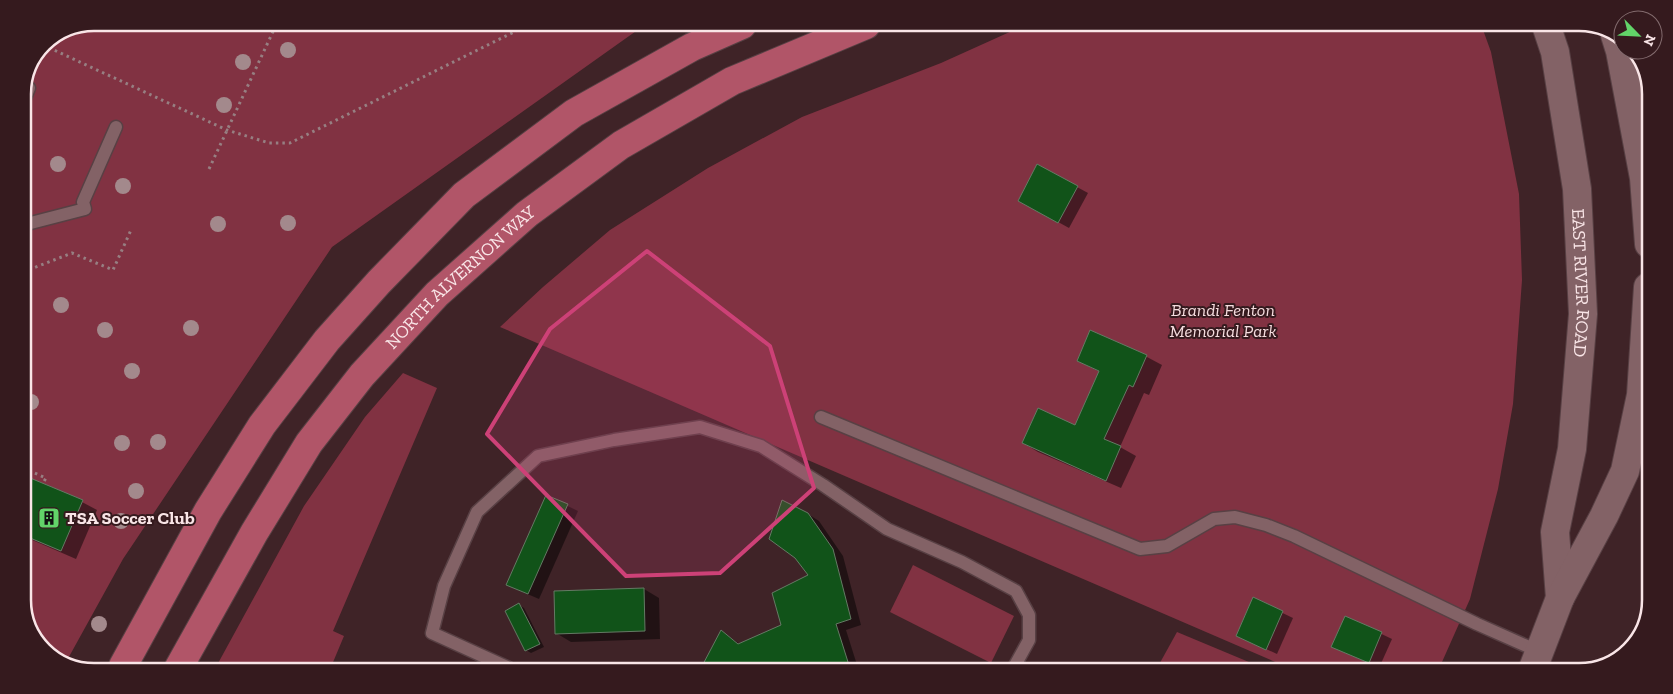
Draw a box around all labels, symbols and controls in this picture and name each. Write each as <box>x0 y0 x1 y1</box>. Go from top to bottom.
north arrow <box>1613 10 1663 60</box>
text: N <box>1639 32 1659 49</box>
street label: NORTH ALVERNON WAY <box>381 201 539 354</box>
street label: EAST RIVER ROAD <box>1567 208 1594 358</box>
park label: Brandi Fenton Memorial Park <box>1170 299 1276 342</box>
building icon: TSA Soccer Club <box>37 506 61 530</box>
place label: TSA Soccer Club <box>65 507 195 529</box>

